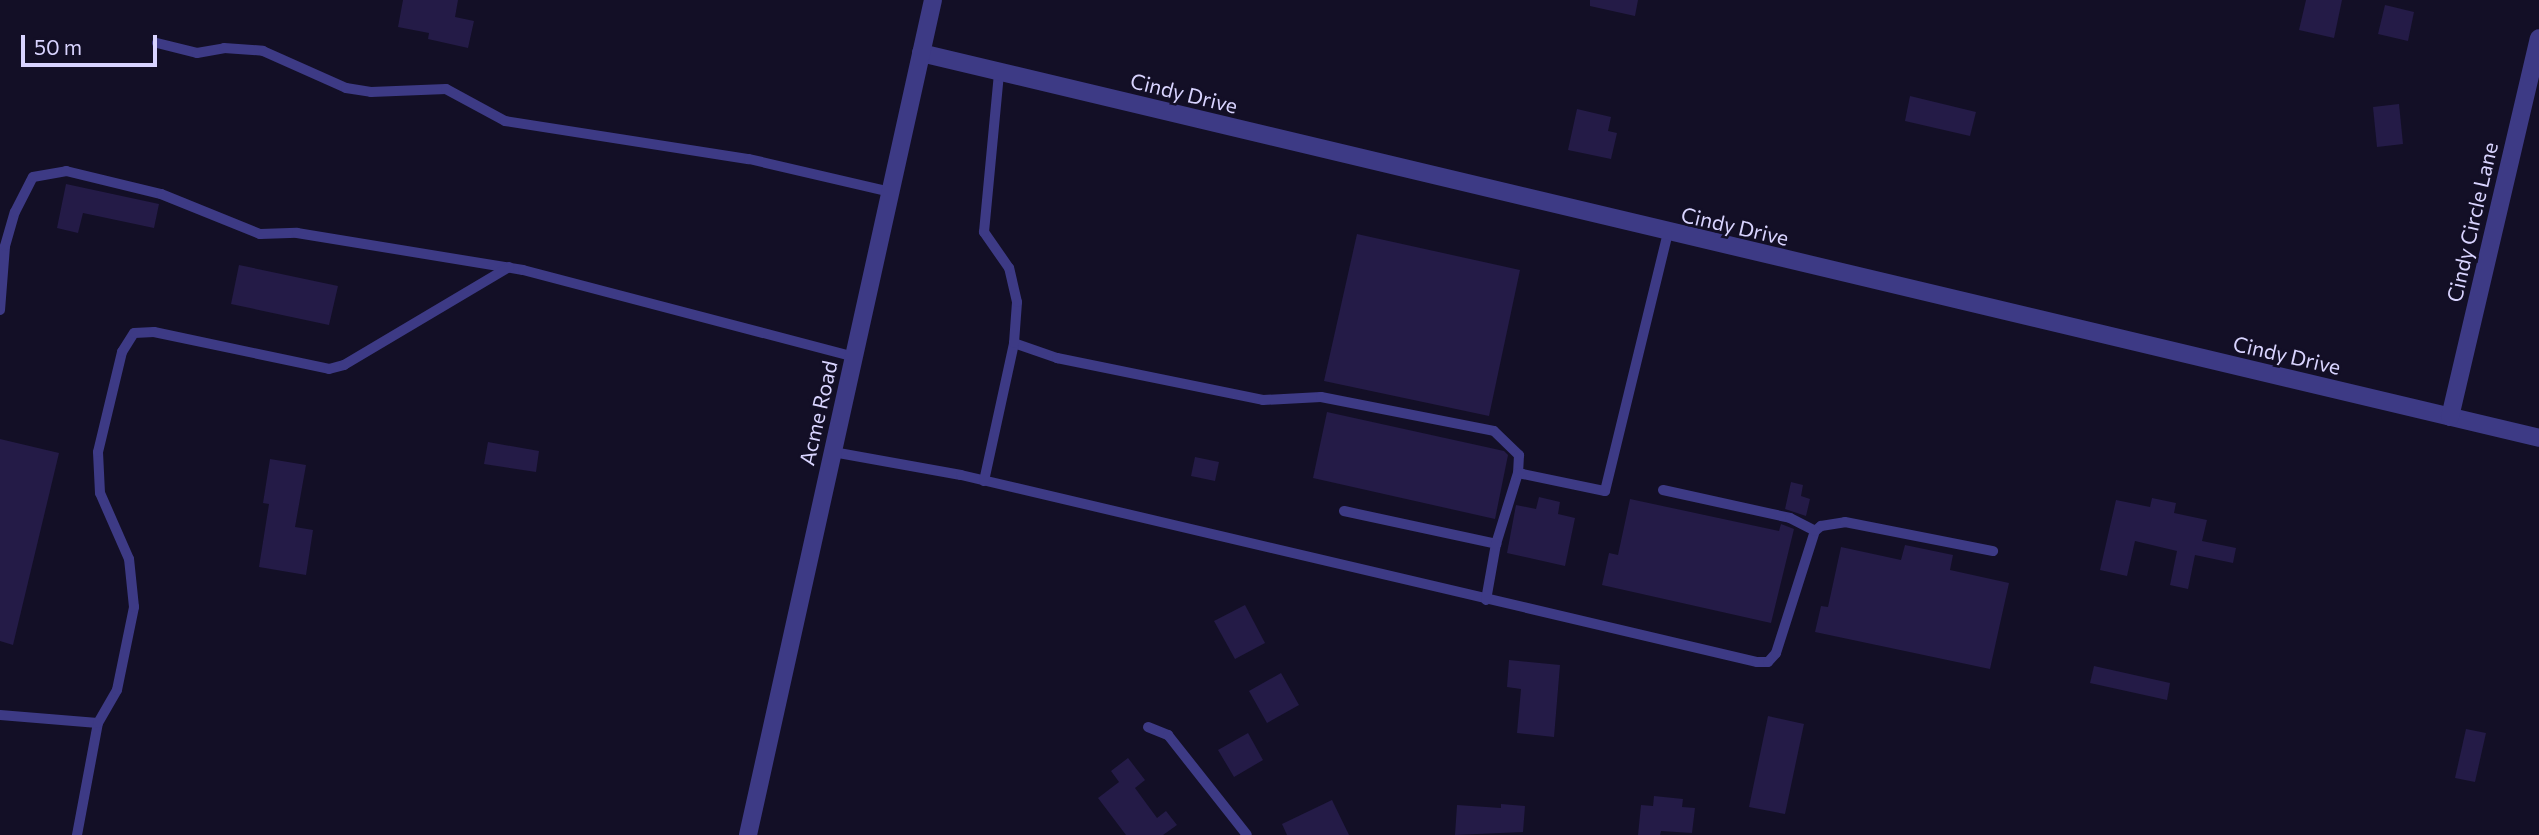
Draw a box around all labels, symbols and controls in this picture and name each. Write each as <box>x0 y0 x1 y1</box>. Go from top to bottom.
scale bar <box>24 21 161 65</box>
text: 50 m <box>34 34 82 59</box>
street label: Cindy Drive <box>1128 68 1240 118</box>
street label: Cindy Circle Lane <box>2441 139 2503 305</box>
street label: Cindy Drive <box>1679 201 1791 251</box>
street label: Cindy Drive <box>2231 330 2343 380</box>
street label: Acme Road <box>794 358 842 468</box>

